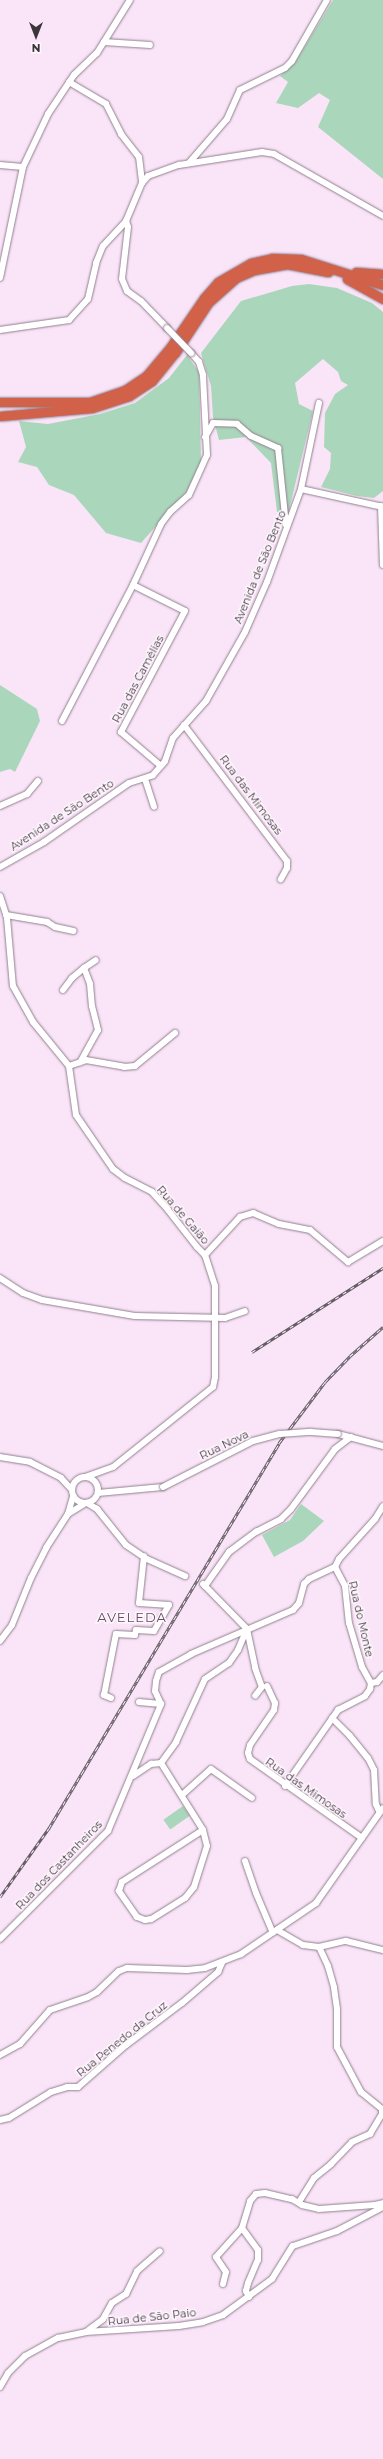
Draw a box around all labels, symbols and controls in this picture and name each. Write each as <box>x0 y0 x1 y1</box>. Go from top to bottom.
north arrow <box>16 16 56 56</box>
text: N <box>32 41 40 55</box>
street label: Avenida de São Bento <box>231 509 289 625</box>
street label: Rua das Camélias <box>109 633 167 725</box>
street label: Rua das Mimosas <box>217 753 285 837</box>
street label: Avenida de São Bento <box>8 777 116 853</box>
street label: Rua de Gaião <box>154 1183 212 1247</box>
street label: Rua Nova <box>197 1428 251 1462</box>
street label: Rua do Monte <box>346 1580 376 1658</box>
district label: AVELEDA <box>97 1609 167 1625</box>
street label: Rua das Mimosas <box>263 1755 349 1821</box>
street label: Rua dos Castanheiros <box>13 1818 105 1912</box>
street label: Rua Penedo da Cruz <box>74 1998 170 2080</box>
street label: Rua de São Paio <box>107 2306 197 2328</box>

